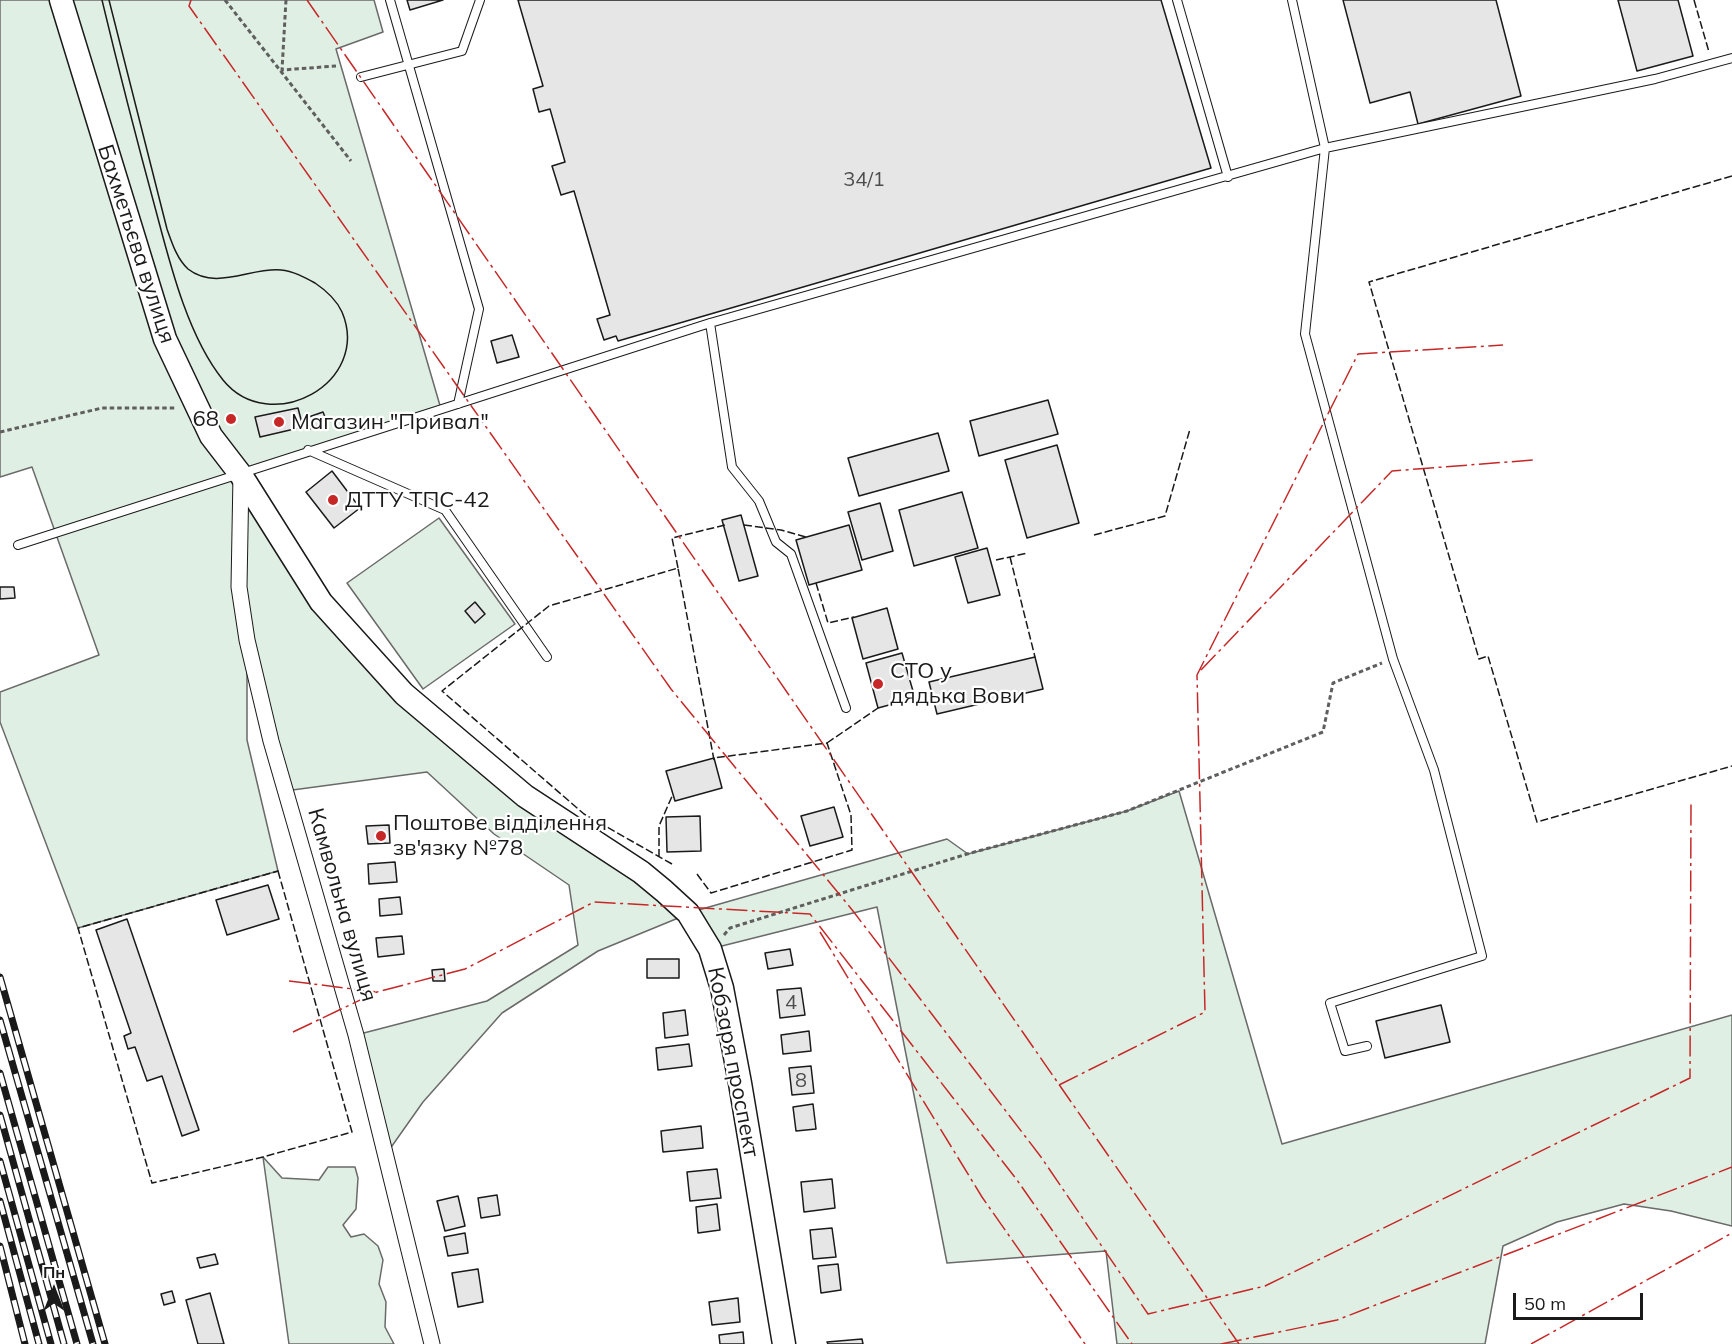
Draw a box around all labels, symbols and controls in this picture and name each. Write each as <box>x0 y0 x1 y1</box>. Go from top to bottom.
street label: Бахметьєва вулиця <box>91 141 181 347</box>
house number: 34/1 <box>843 168 885 192</box>
place label: 68 <box>193 406 219 432</box>
place label: Магазин "Привал" <box>291 409 489 435</box>
marker: 68 <box>224 412 238 426</box>
marker: Магазин "Привал" <box>272 415 286 429</box>
place label: ДТТУ ТПС-42 <box>345 487 490 513</box>
marker: ДТТУ ТПС-42 <box>326 493 340 507</box>
place label: СТО у дядька Вови <box>890 658 1025 710</box>
marker: СТО у дядька Вови <box>871 677 885 691</box>
street label: Камвольна вулиця <box>302 805 382 1005</box>
place label: Поштове відділення зв'язку №78 <box>393 810 607 861</box>
marker: Поштове відділення зв'язку №78 <box>374 829 388 843</box>
street label: Кобзаря проспект <box>702 965 764 1159</box>
house number: 4 <box>785 991 797 1015</box>
house number: 8 <box>795 1069 807 1093</box>
north arrow <box>24 1260 84 1320</box>
text: Пн <box>43 1262 65 1282</box>
scale bar <box>1516 1281 1646 1319</box>
text: 50 m <box>1524 1292 1566 1315</box>

